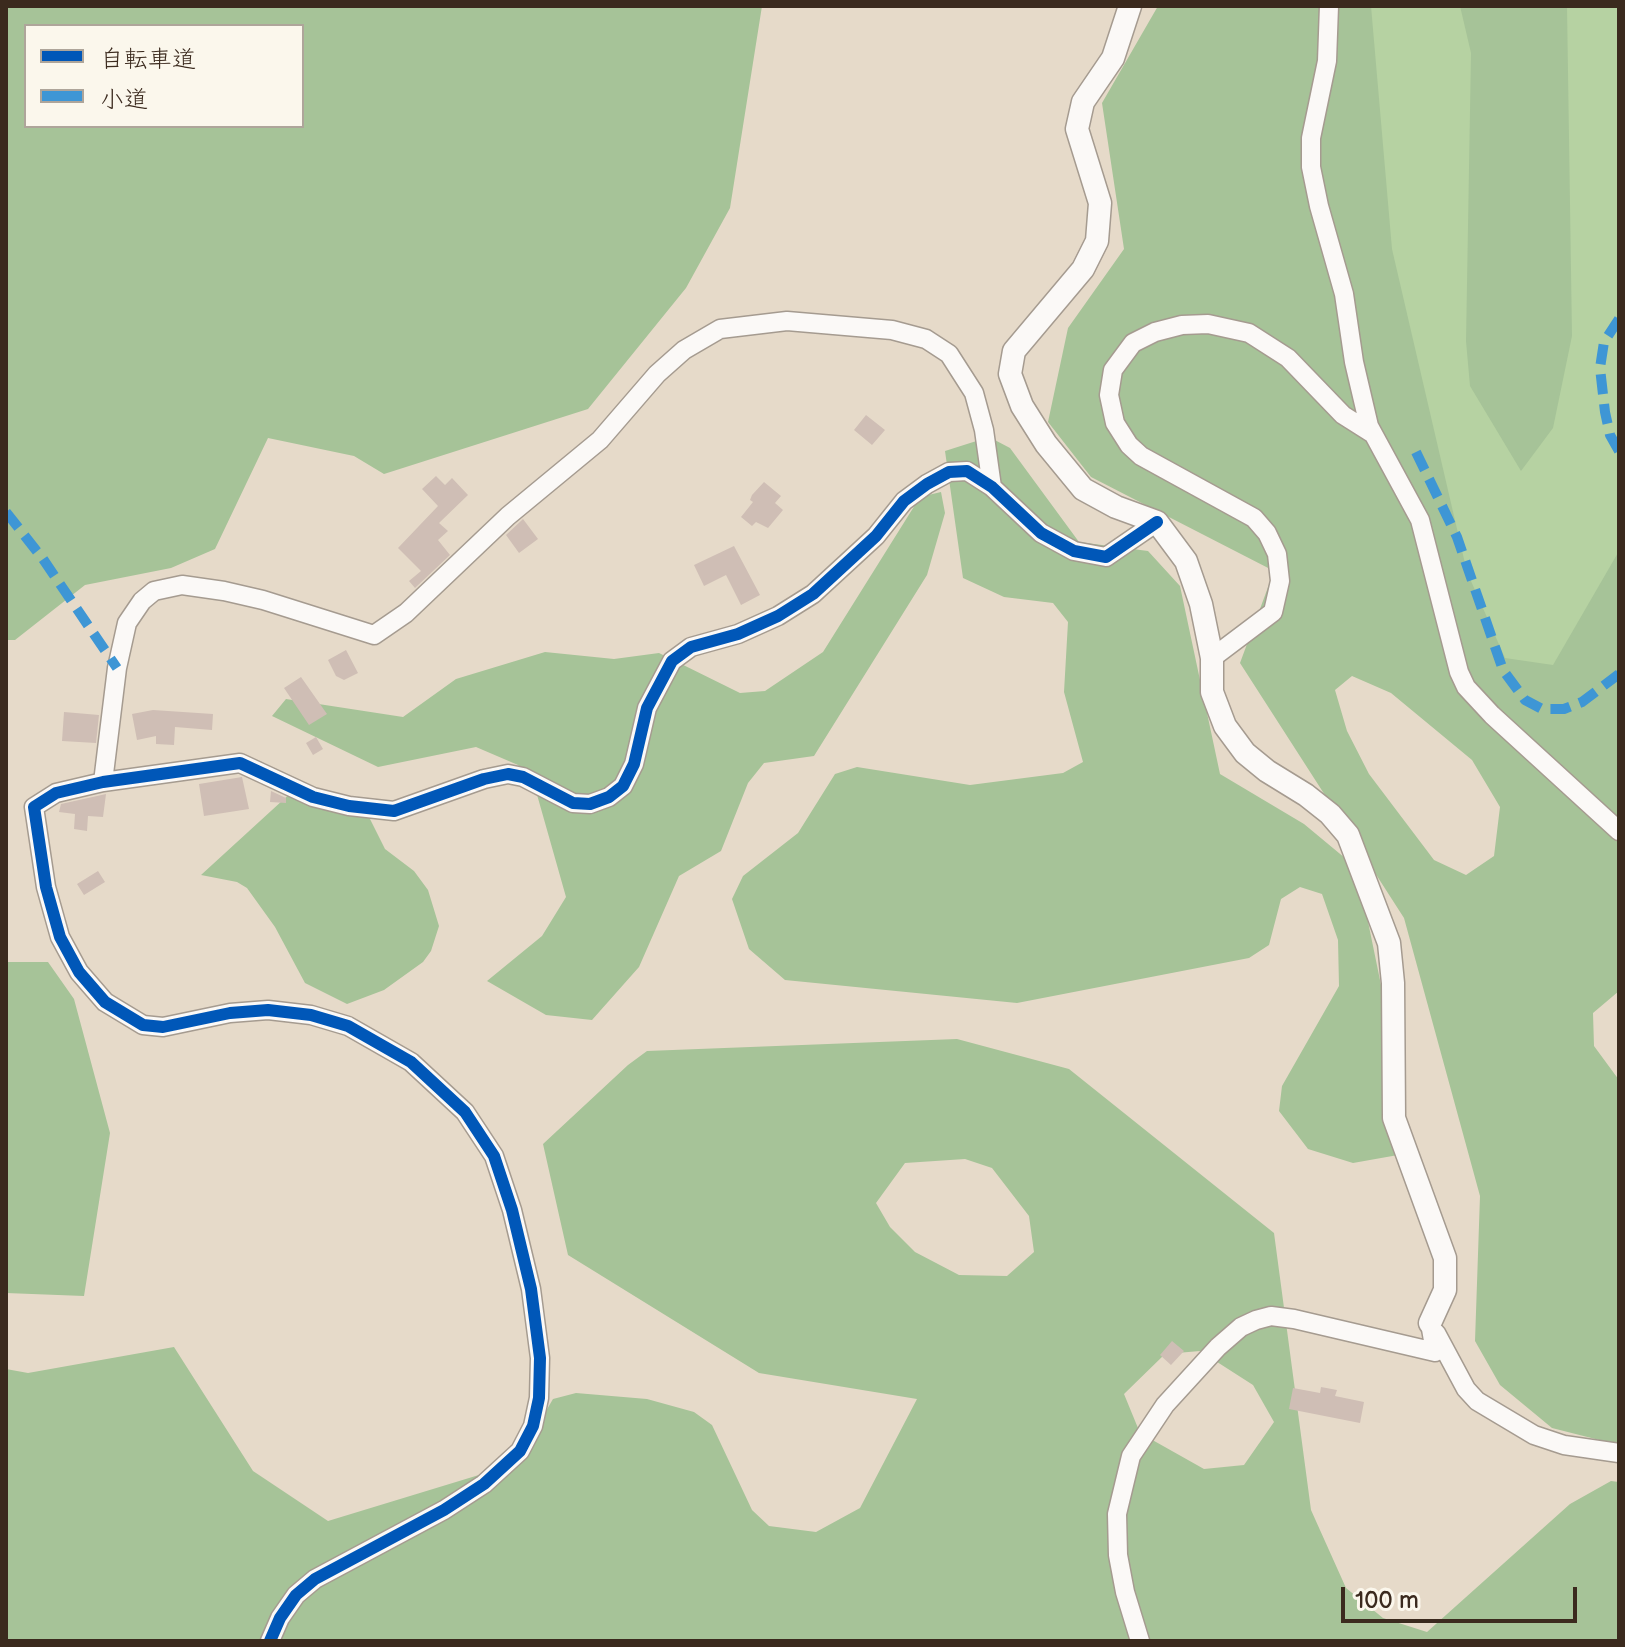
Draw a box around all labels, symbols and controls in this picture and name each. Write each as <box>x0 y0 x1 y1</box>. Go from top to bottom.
legend <box>24 24 304 128</box>
text: 自転車道 <box>100 45 196 74</box>
text: 小道 <box>100 85 148 114</box>
scale bar <box>1345 1571 1581 1621</box>
text: 100 m <box>1355 1586 1419 1615</box>

